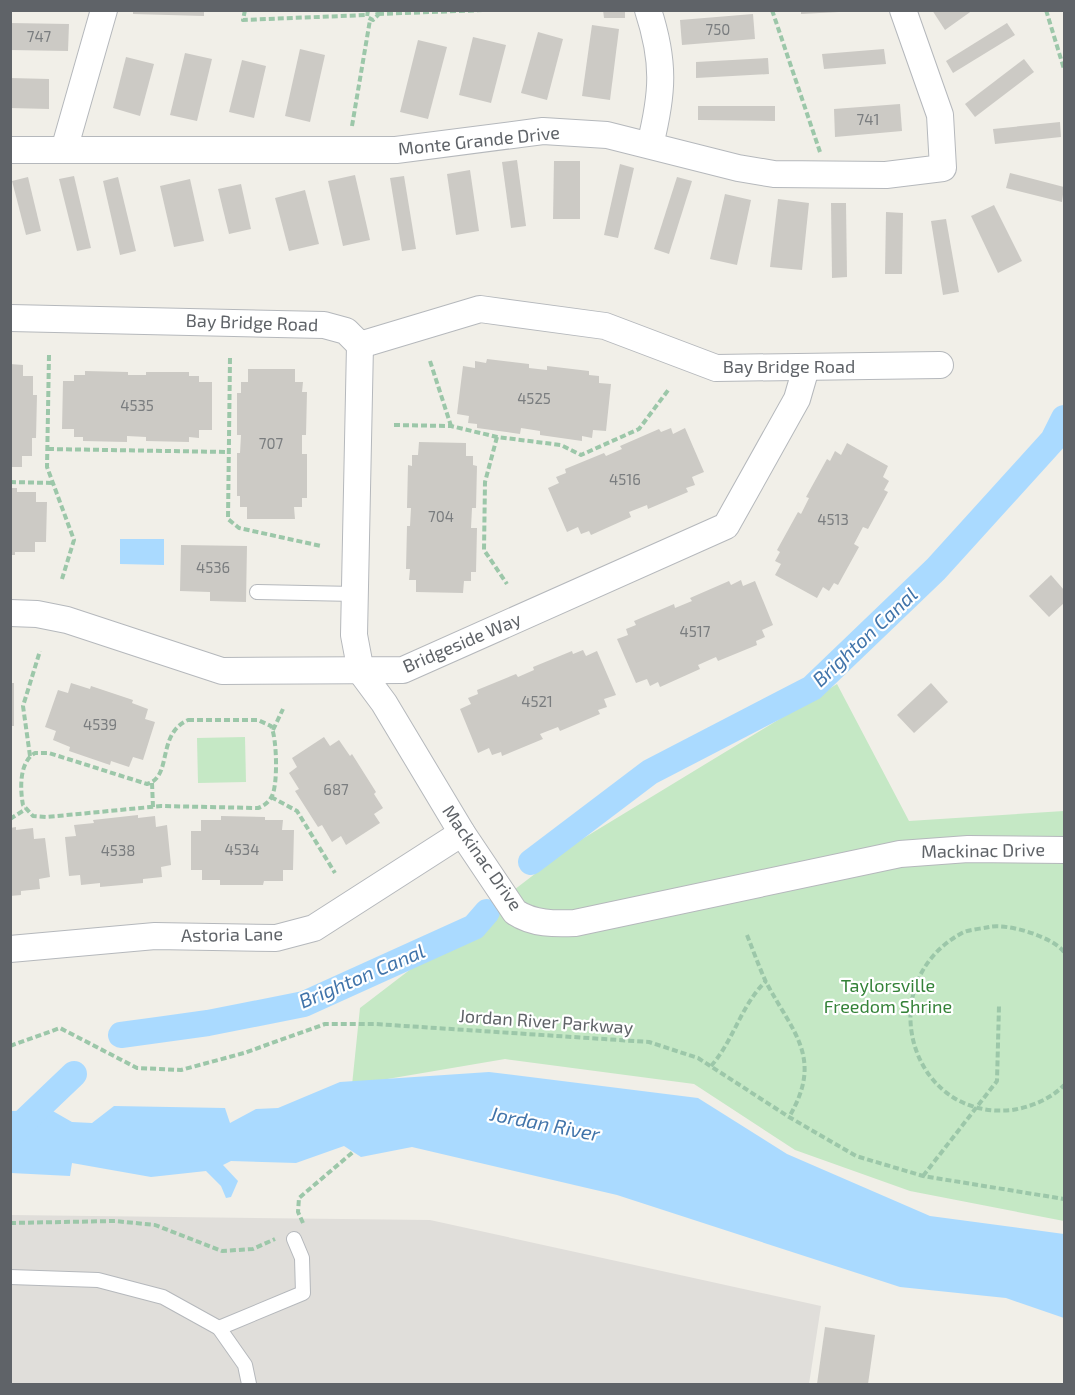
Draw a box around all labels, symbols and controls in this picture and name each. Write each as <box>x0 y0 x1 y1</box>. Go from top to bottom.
house number: 750 <box>706 20 730 38</box>
house number: 747 <box>27 27 52 45</box>
house number: 741 <box>857 110 879 128</box>
street label: Monte Grande Drive <box>397 121 561 159</box>
street label: Bay Bridge Road <box>185 309 319 335</box>
street label: Bay Bridge Road <box>723 355 855 377</box>
house number: 4525 <box>517 389 551 407</box>
house number: 4535 <box>120 396 154 414</box>
house number: 707 <box>259 434 284 452</box>
house number: 4516 <box>609 470 641 488</box>
house number: 704 <box>428 507 454 525</box>
house number: 4513 <box>817 510 849 528</box>
house number: 4536 <box>196 558 230 576</box>
water label: Brighton Canal <box>807 582 922 691</box>
street label: Bridgeside Way <box>399 607 525 677</box>
house number: 4517 <box>680 622 711 640</box>
house number: 4521 <box>521 692 553 710</box>
house number: 4539 <box>83 715 117 733</box>
house number: 687 <box>323 780 349 798</box>
street label: Mackinac Drive <box>438 800 527 915</box>
street label: Mackinac Drive <box>921 838 1045 862</box>
house number: 4534 <box>225 840 259 858</box>
house number: 4538 <box>101 841 135 859</box>
street label: Astoria Lane <box>181 922 283 946</box>
water label: Brighton Canal <box>295 938 428 1012</box>
park label: Taylorsville Freedom Shrine <box>824 974 952 1017</box>
street label: Jordan River Parkway <box>458 1004 634 1038</box>
water label: Jordan River <box>487 1100 603 1146</box>

